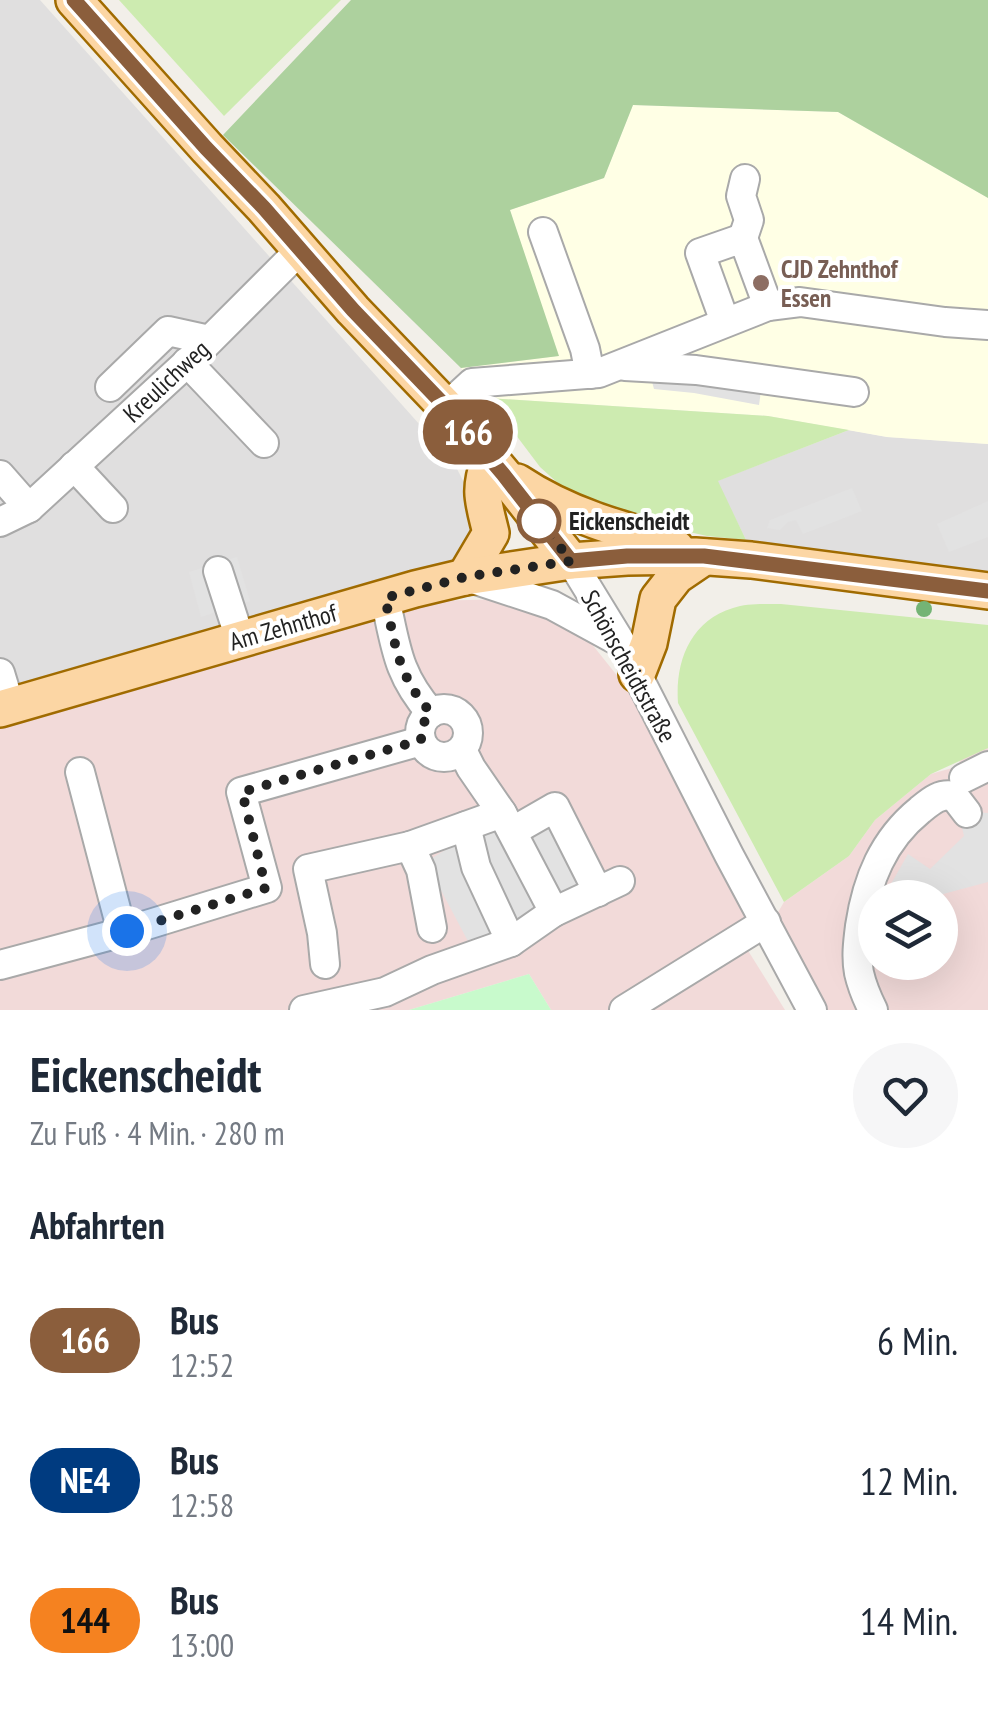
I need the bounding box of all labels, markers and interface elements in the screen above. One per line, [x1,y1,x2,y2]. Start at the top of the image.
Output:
place label: CJD Zehnthof Essen [781,253,899,314]
marker: CJD Zehnthof Essen [750,272,772,294]
street label: Kreulichweg [116,333,216,429]
line badge: 166 [410,400,526,464]
text: 166 [443,409,493,455]
marker: Eickenscheidt [518,500,560,542]
place label: Eickenscheidt [569,505,690,537]
street label: Schönscheidtstraße [574,584,684,748]
street label: Am Zehnthof [226,596,342,658]
map controls [858,880,958,980]
button: layers [858,880,958,980]
your location [102,906,152,956]
text: Eickenscheidt [30,1043,261,1105]
button: heart [853,1043,958,1148]
text: Zu Fuß · 4 Min. · 280 m [30,1112,285,1154]
text: Abfahrten [30,1200,165,1249]
text: Bus [170,1295,219,1344]
text: 6 Min. [877,1316,958,1365]
text: 166 [60,1317,110,1363]
text: 12:52 [170,1344,234,1386]
text: Bus [170,1435,219,1484]
text: 12 Min. [860,1456,958,1505]
text: NE4 [60,1457,110,1503]
text: 12:58 [170,1484,234,1526]
text: Bus [170,1575,219,1624]
text: 14 Min. [860,1596,958,1645]
text: 144 [60,1597,110,1643]
text: 13:00 [170,1624,234,1666]

